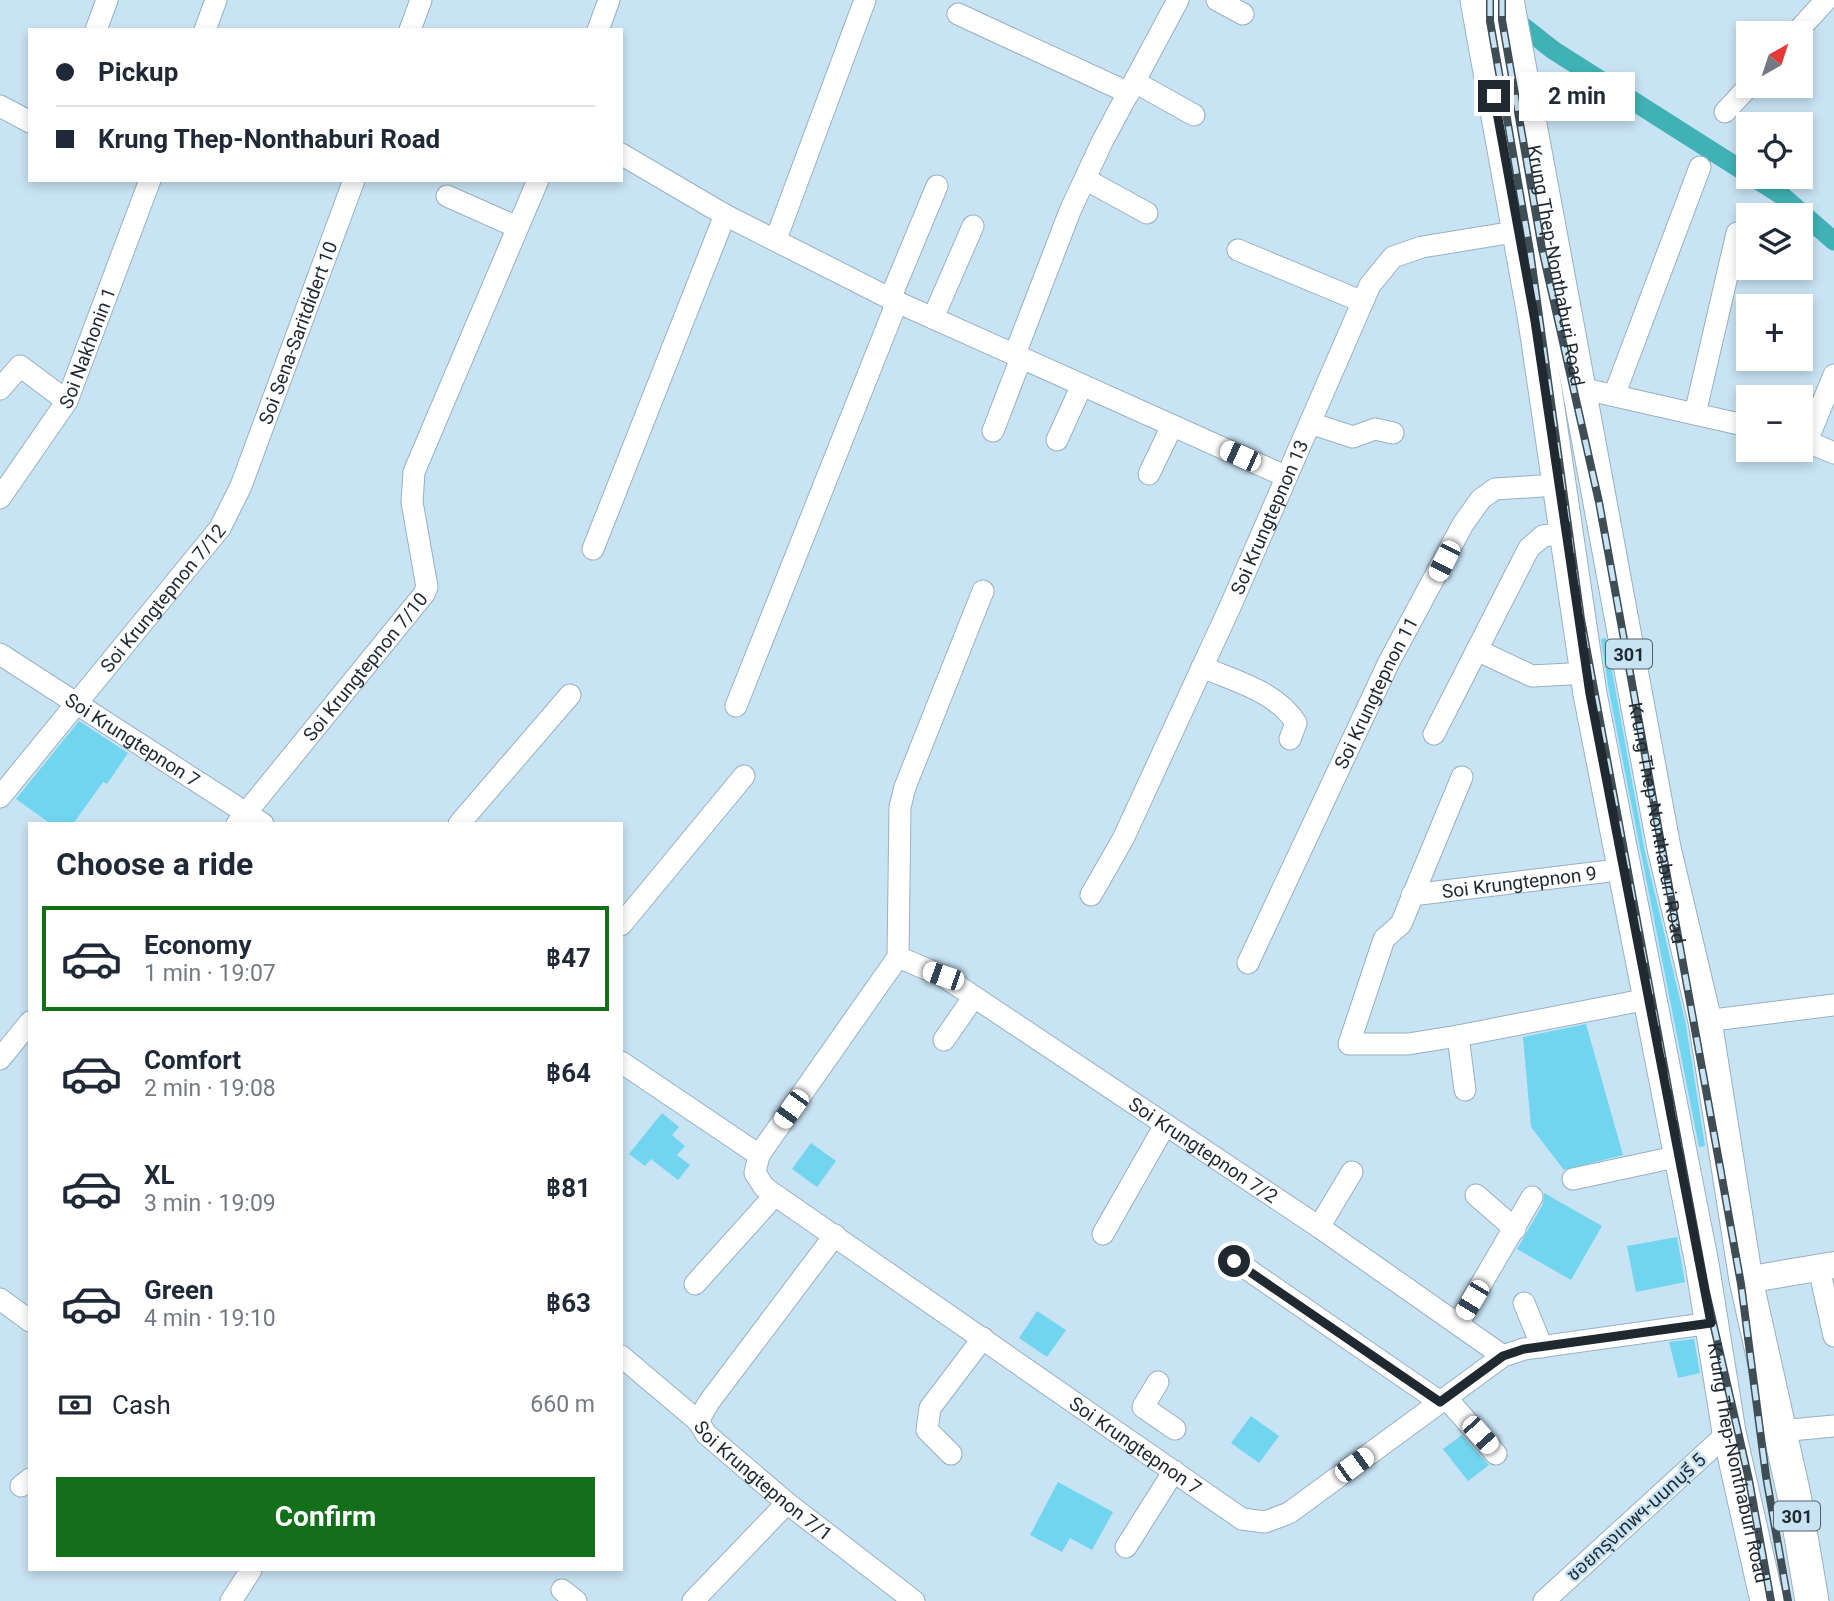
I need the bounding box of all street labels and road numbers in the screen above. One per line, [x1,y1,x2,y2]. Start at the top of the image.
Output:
street label: Krung Thep-Nonthaburi Road [1523,143,1590,388]
street label: Soi Sena-Saritdidert 10 [253,238,342,427]
street label: Soi Nakhonin 1 [54,284,120,413]
street label: Soi Krungtepnon 13 [1225,436,1313,598]
street label: Soi Krungtepnon 7/12 [95,519,230,677]
street label: Soi Krungtepnon 7/10 [298,587,432,745]
street label: Soi Krungtepnon 11 [1329,613,1423,772]
road number: 301 [1606,640,1652,668]
street label: Soi Krungtepnon 7 [61,688,204,792]
street label: Krung Thep-Nonthaburi Road [1624,700,1691,945]
street label: Soi Krungtepnon 9 [1441,861,1598,903]
street label: Soi Krungtepnon 7/2 [1125,1092,1282,1208]
street label: Krung Thep-Nonthaburi Road [1703,1341,1774,1585]
street label: Soi Krungtepnon 7 [1065,1391,1206,1499]
street label: Soi Krungtepnon 7/1 [689,1416,837,1545]
street label: ซอยกรุงเทพฯ-นนทบุรี 5 [1561,1448,1711,1586]
road number: 301 [1774,1502,1820,1531]

